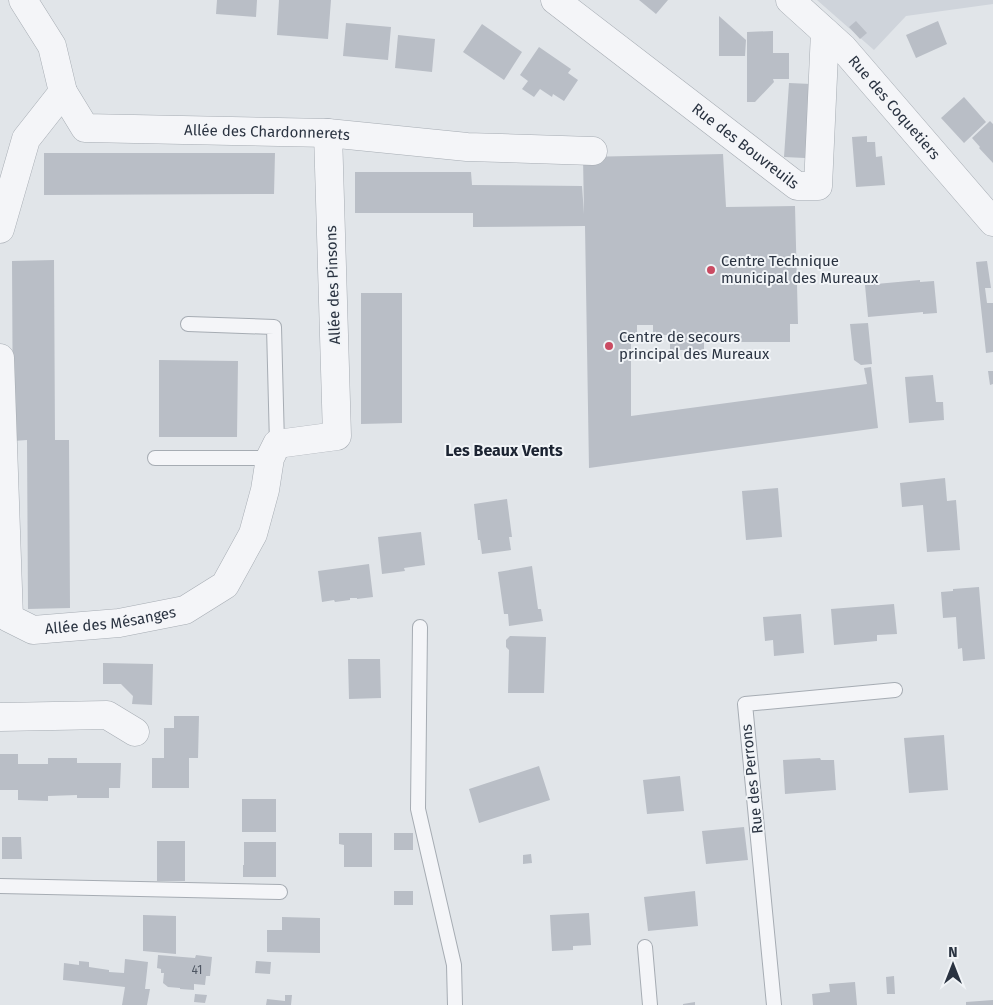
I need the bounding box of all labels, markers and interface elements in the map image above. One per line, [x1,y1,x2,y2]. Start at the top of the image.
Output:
street label: Rue des Coquetiers [845,52,944,163]
street label: Rue des Bouvreuils [688,99,802,193]
street label: Allée des Chardonnerets [184,121,351,144]
street label: Allée des Pinsons [322,225,344,345]
place label: Centre Technique municipal des Mureaux [721,252,879,287]
marker: Centre Technique municipal des Mureaux [705,264,717,276]
place label: Centre de secours principal des Mureaux [619,328,770,363]
marker: Centre de secours principal des Mureaux [603,340,615,352]
district label: Les Beaux Vents [445,441,563,460]
street label: Allée des Mésanges [44,603,178,638]
street label: Rue des Perrons [737,723,767,835]
north arrow [928,940,978,990]
text: N [948,944,958,961]
house number: 41 [192,963,202,977]

